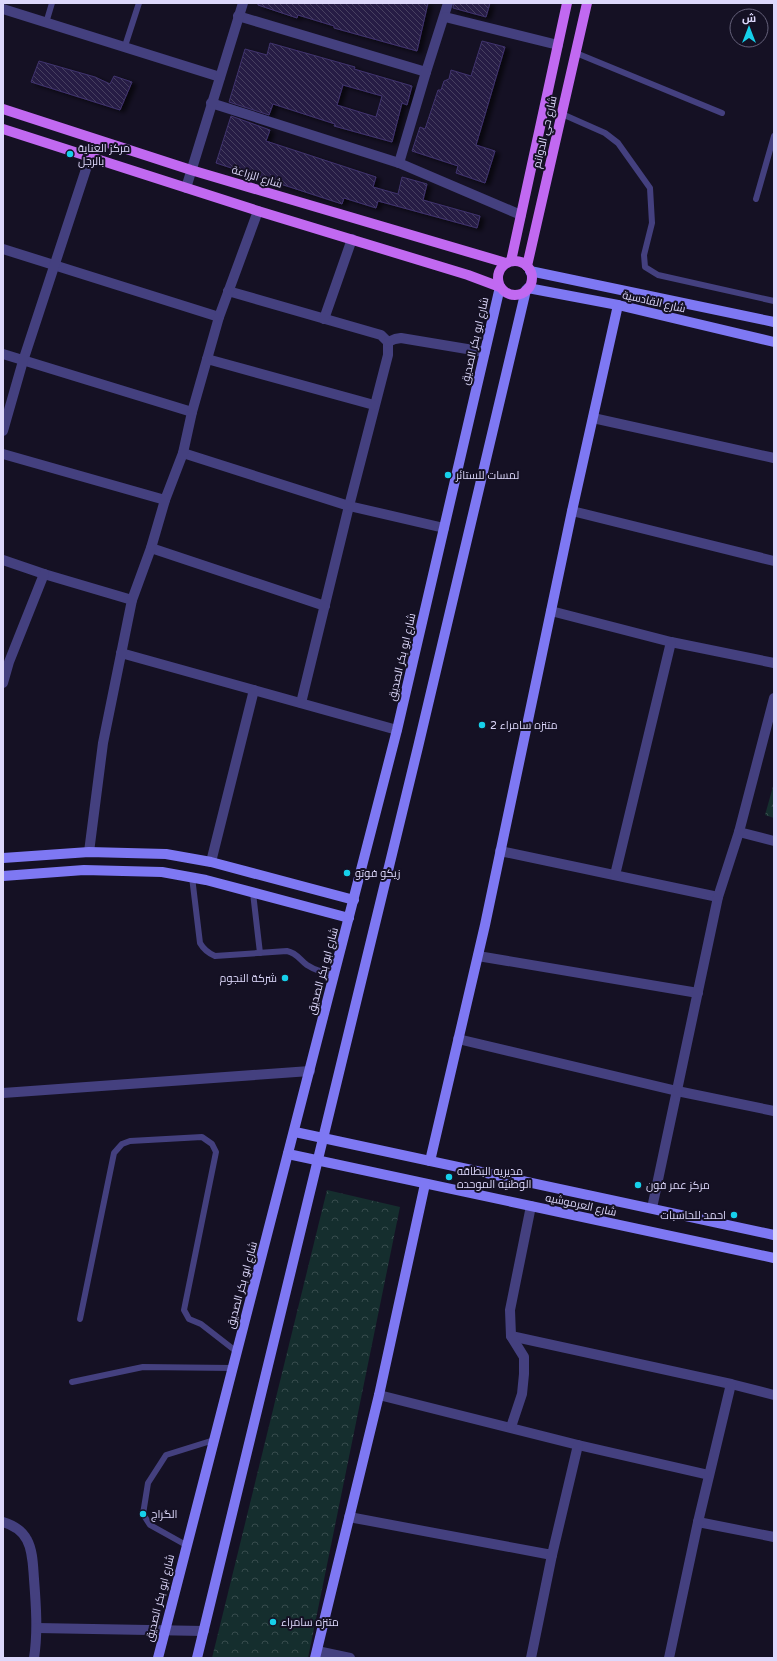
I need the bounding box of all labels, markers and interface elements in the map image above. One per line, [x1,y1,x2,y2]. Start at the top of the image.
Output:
north arrow [729,8,769,48]
text: ش [742,12,756,25]
street label: شارع حي الدوانم [530,95,562,170]
place label: مركز العناية بالرجل [78,142,130,168]
marker: مركز العناية بالرجل [65,149,75,159]
street label: شارع الزراعة [230,163,284,192]
street label: شارع القادسية [621,288,687,317]
street label: شارع ابو بكر الصديق [459,296,492,386]
place label: لمسات للستائر [455,469,519,482]
marker: لمسات للستائر [443,470,453,480]
street label: شارع ابو بكر الصديق [386,612,419,702]
place label: متنزه سامراء 2 [490,719,558,732]
marker: متنزه سامراء 2 [477,720,487,730]
place label: زيكو فوتو [355,867,401,880]
marker: زيكو فوتو [342,868,352,878]
street label: شارع ابو بكر الصديق [305,926,342,1016]
place label: شركة النجوم [220,972,277,986]
marker: شركة النجوم [280,973,290,983]
place label: مديريه البطاقه الوطنيه الموحده [457,1165,531,1191]
marker: مديريه البطاقه الوطنيه الموحده [444,1172,454,1182]
place label: مركز عمر فون [646,1179,710,1192]
marker: مركز عمر فون [633,1180,643,1190]
street label: شارع العرموشيه [544,1191,618,1220]
place label: احمد للحاسبات [660,1209,726,1222]
marker: احمد للحاسبات [729,1210,739,1220]
street label: شارع ابو بكر الصديق [224,1240,261,1330]
place label: الگراج [151,1508,177,1522]
marker: الگراج [138,1509,148,1519]
street label: شارع ابو بكر الصديق [143,1553,178,1643]
place label: متنزه سامراء [281,1616,339,1629]
marker: متنزه سامراء [268,1617,278,1627]

